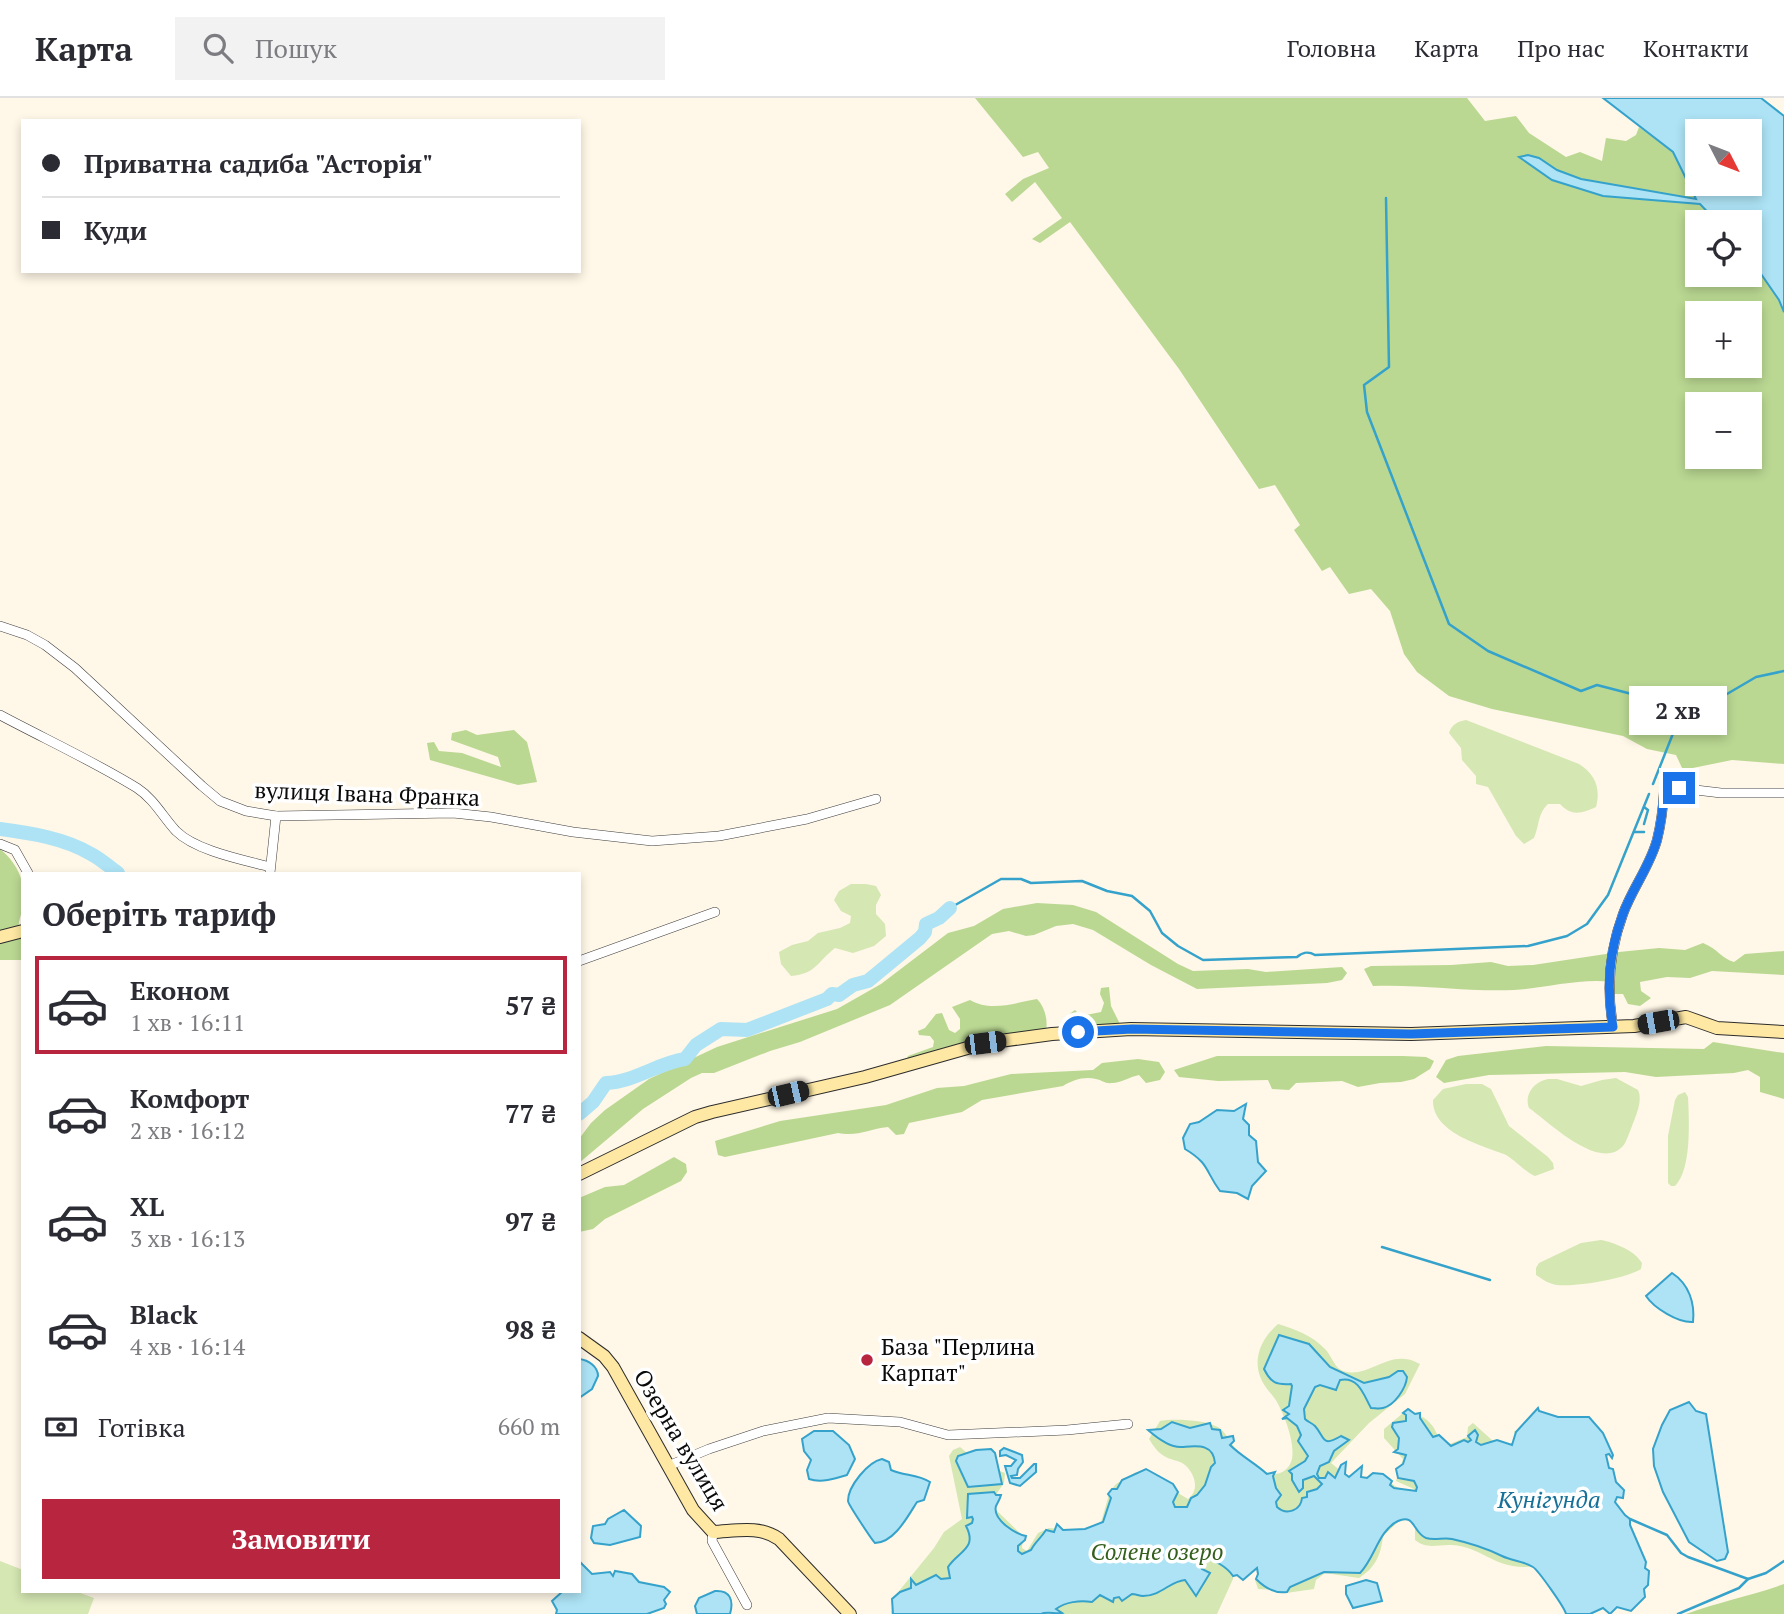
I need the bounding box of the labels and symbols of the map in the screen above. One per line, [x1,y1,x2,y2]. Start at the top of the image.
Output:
north arrow [1685,119,1762,196]
callout: 2 хв [1630,686,1728,736]
route end [1663,772,1695,804]
street label: вулиця Івана Франка [254,774,481,813]
car [1636,1008,1681,1036]
route start [1062,1016,1094,1048]
car [963,1030,1008,1056]
car [766,1079,811,1109]
place label: База "Перлина Карпат" [881,1331,1036,1388]
marker: База "Перлина Карпат" [859,1352,875,1368]
street label: Озерна вулиця [627,1363,736,1516]
water label: Кунігунда [1496,1483,1601,1515]
park label: Солене озеро [1091,1536,1223,1567]

